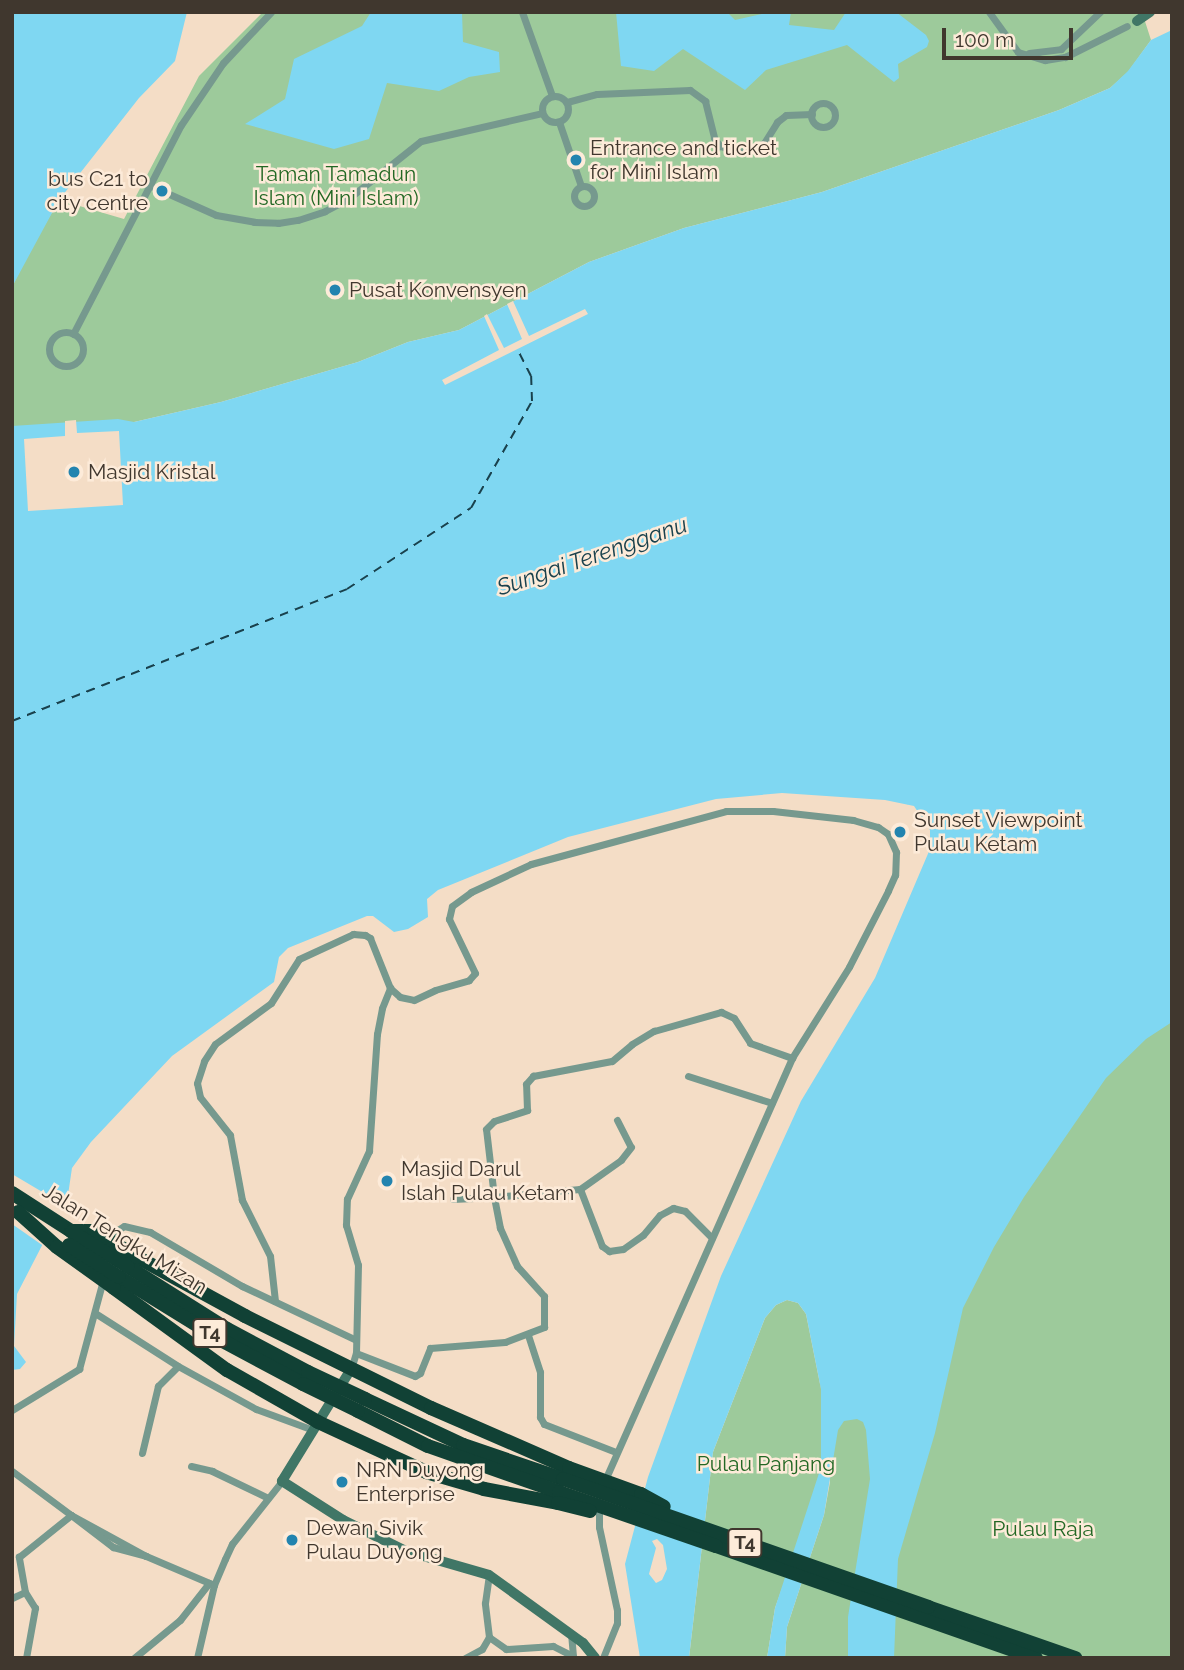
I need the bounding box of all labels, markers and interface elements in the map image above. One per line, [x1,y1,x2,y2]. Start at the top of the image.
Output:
scale bar [946,14,1077,58]
text: 100 m [955,27,1014,52]
place label: Entrance and ticket for Mini Islam [590,135,777,185]
marker: Entrance and ticket for Mini Islam [568,152,584,168]
park label: Taman Tamadun Islam (Mini Islam) [253,161,419,211]
place label: bus C21 to city centre [46,166,148,216]
marker: bus C21 to city centre [154,183,170,199]
place label: Pusat Konvensyen [349,277,527,303]
marker: Pusat Konvensyen [327,282,343,298]
place label: Masjid Kristal [88,459,215,485]
marker: Masjid Kristal [66,464,82,480]
water label: Sungai Terengganu [493,510,691,602]
place label: Sunset Viewpoint Pulau Ketam [914,807,1083,857]
marker: Sunset Viewpoint Pulau Ketam [892,824,908,840]
place label: Masjid Darul Islah Pulau Ketam [401,1156,574,1206]
marker: Masjid Darul Islah Pulau Ketam [379,1173,395,1189]
street label: Jalan Tengku Mizan [38,1178,212,1300]
road number: T4 [191,1317,229,1348]
park label: Pulau Panjang [697,1451,835,1477]
place label: NRN Duyong Enterprise [356,1457,484,1507]
marker: NRN Duyong Enterprise [334,1474,350,1490]
place label: Dewan Sivik Pulau Duyong [306,1515,443,1565]
park label: Pulau Raja [992,1516,1094,1542]
road number: T4 [726,1527,764,1558]
marker: Dewan Sivik Pulau Duyong [284,1532,300,1548]

